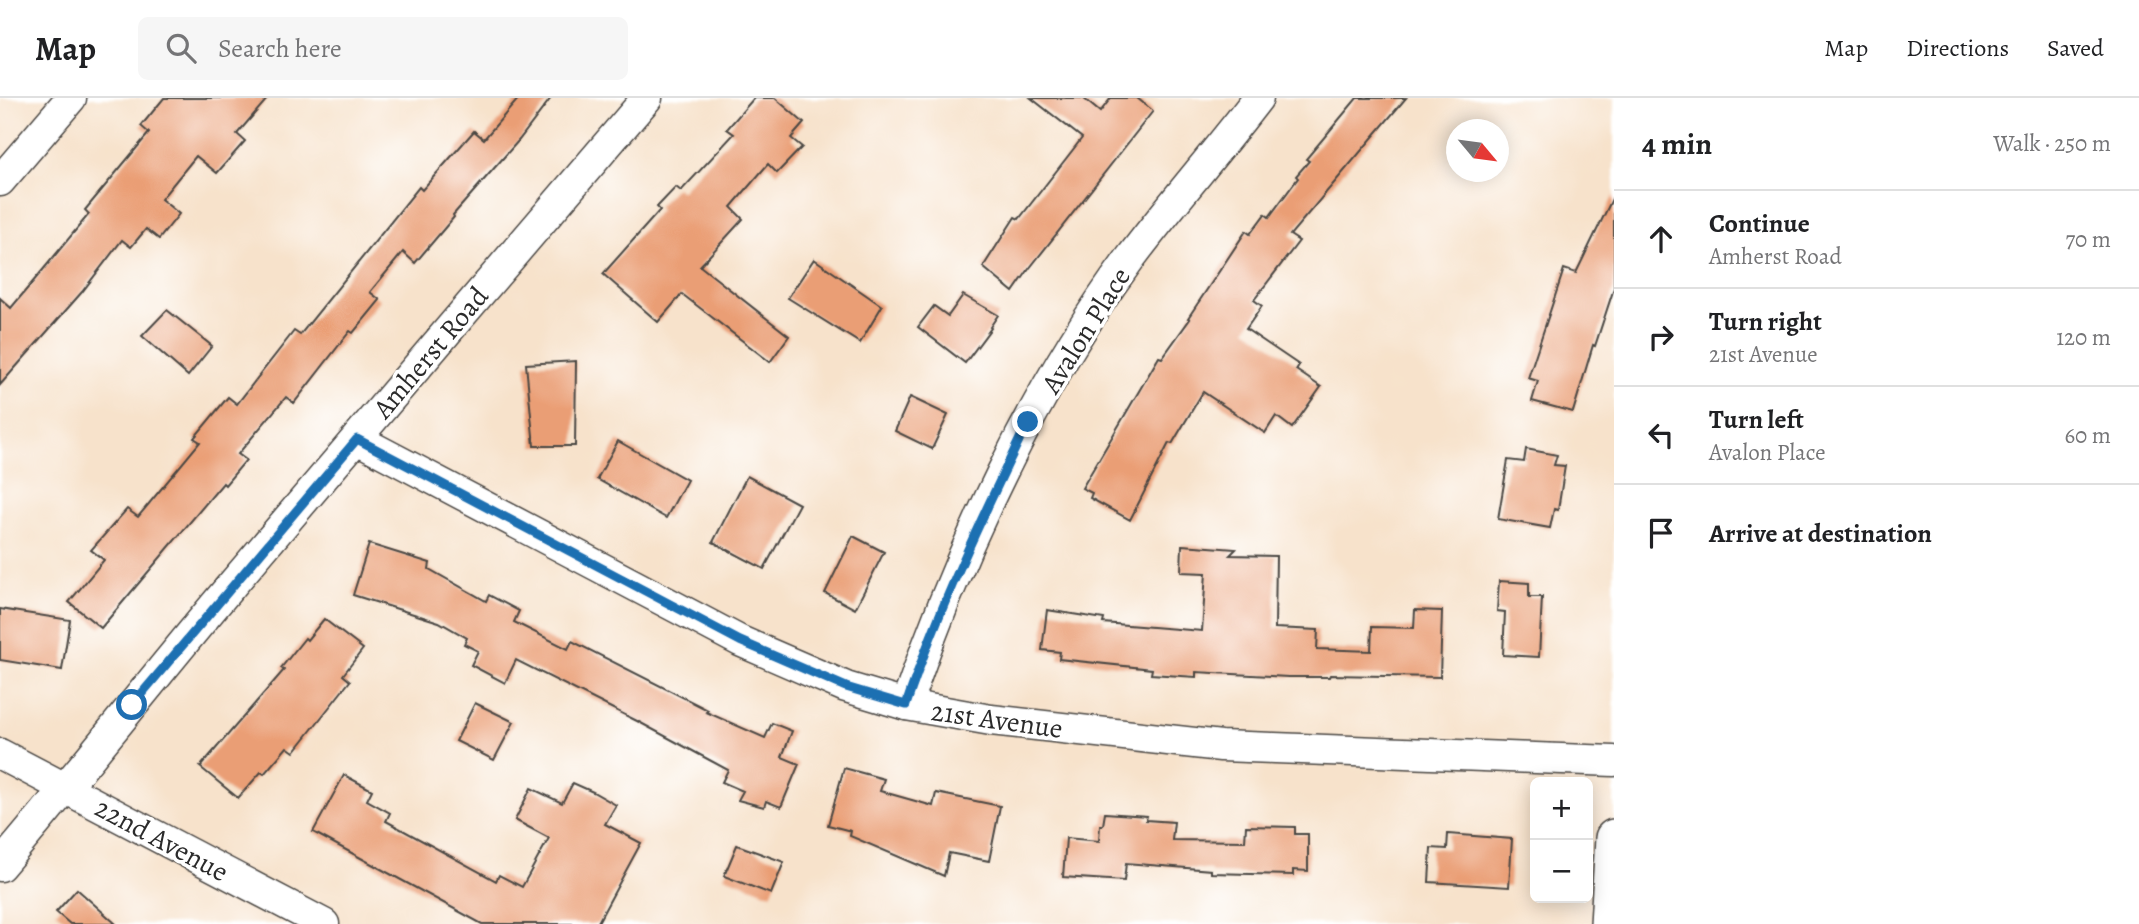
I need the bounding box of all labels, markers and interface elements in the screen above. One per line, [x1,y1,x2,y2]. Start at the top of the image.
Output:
search box [138,17,628,80]
text: Map [35,26,96,71]
icon: search [162,29,200,67]
text: Search here [218,31,342,66]
text: Map [1824,32,1868,64]
text: Directions [1906,32,2009,64]
text: Saved [2047,32,2104,64]
north arrow [1446,119,1509,182]
text: 4 min [1642,124,1712,164]
text: Walk · 250 m [1993,128,2111,159]
text: Continue [1709,206,1810,241]
icon: ahead [1642,220,1680,258]
text: 70 m [2065,224,2111,255]
text: Amherst Road [1709,241,1842,272]
street label: Avalon Place [1032,260,1140,402]
street label: Amherst Road [364,278,498,428]
text: Turn right [1709,304,1822,339]
icon: right [1642,318,1680,356]
text: 120 m [2056,322,2111,353]
text: 21st Avenue [1709,339,1818,370]
text: Turn left [1709,402,1804,437]
route end [1012,406,1043,437]
icon: left [1642,416,1680,454]
text: 60 m [2064,420,2111,451]
text: Avalon Place [1709,437,1826,468]
icon: arrive [1642,514,1680,552]
text: Arrive at destination [1709,516,1932,551]
route start [116,689,147,720]
street label: 21st Avenue [929,692,1065,748]
map controls [1530,777,1593,903]
button: + [1530,777,1593,840]
street label: 22nd Avenue [88,789,235,891]
button: − [1530,840,1593,903]

